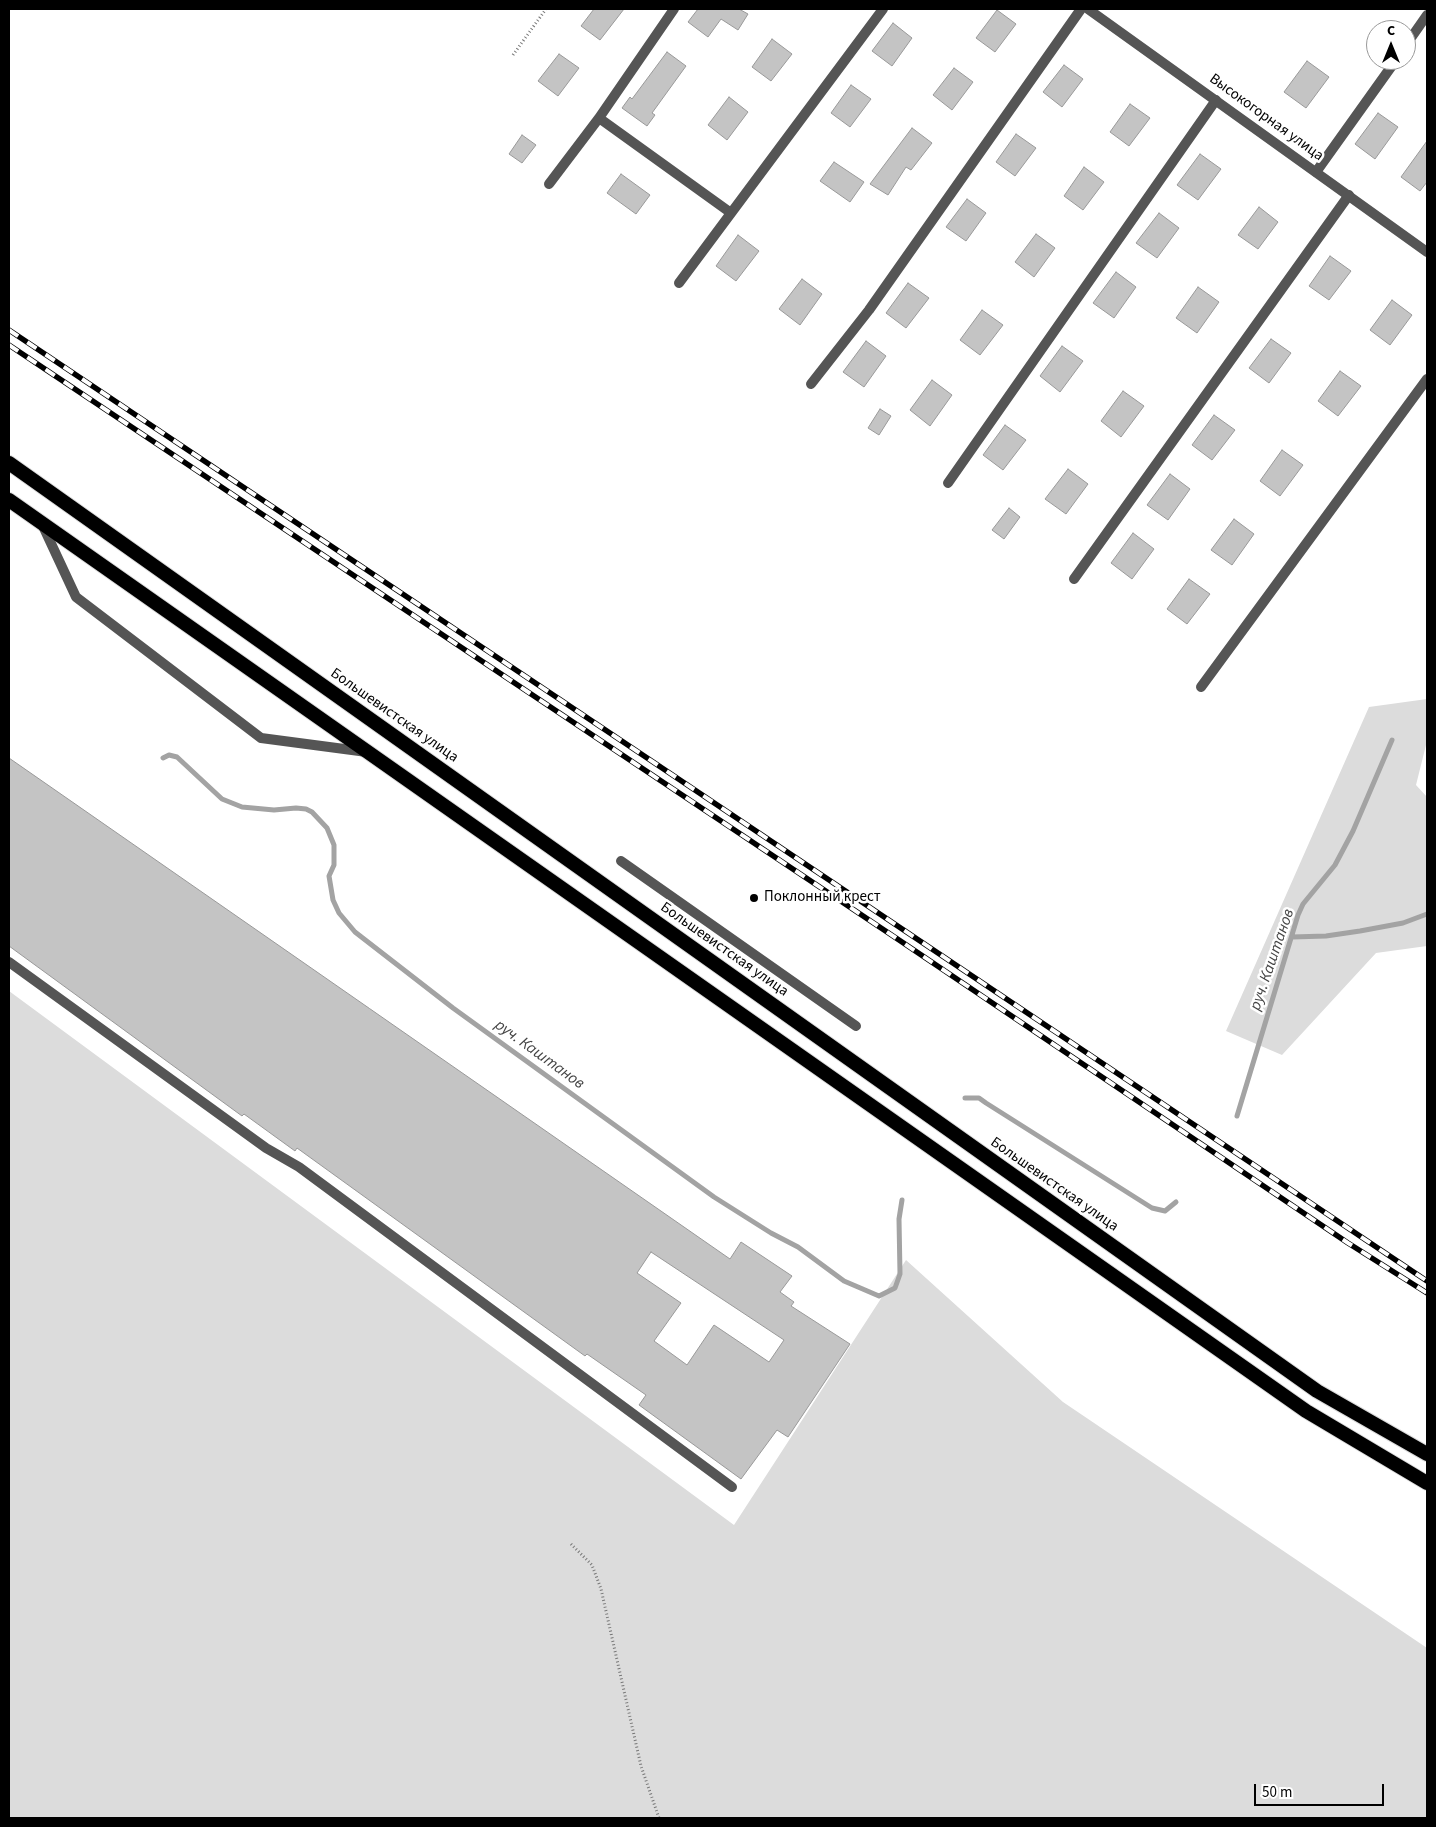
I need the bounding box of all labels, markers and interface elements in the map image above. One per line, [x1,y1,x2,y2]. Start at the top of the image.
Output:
north arrow [1366,20,1416,70]
text: С [1387,21,1395,41]
street label: Высокогорная улица [1205,70,1327,166]
street label: Большевистская улица [327,665,461,767]
place label: Поклонный крест [764,889,881,907]
marker: Поклонный крест [748,892,760,904]
street label: Большевистская улица [657,899,791,1001]
water label: руч. Каштанов [1247,907,1299,1013]
water label: руч. Каштанов [490,1016,588,1094]
street label: Большевистская улица [987,1134,1121,1236]
scale bar [1256,1774,1386,1806]
text: 50 m [1262,1782,1292,1803]

